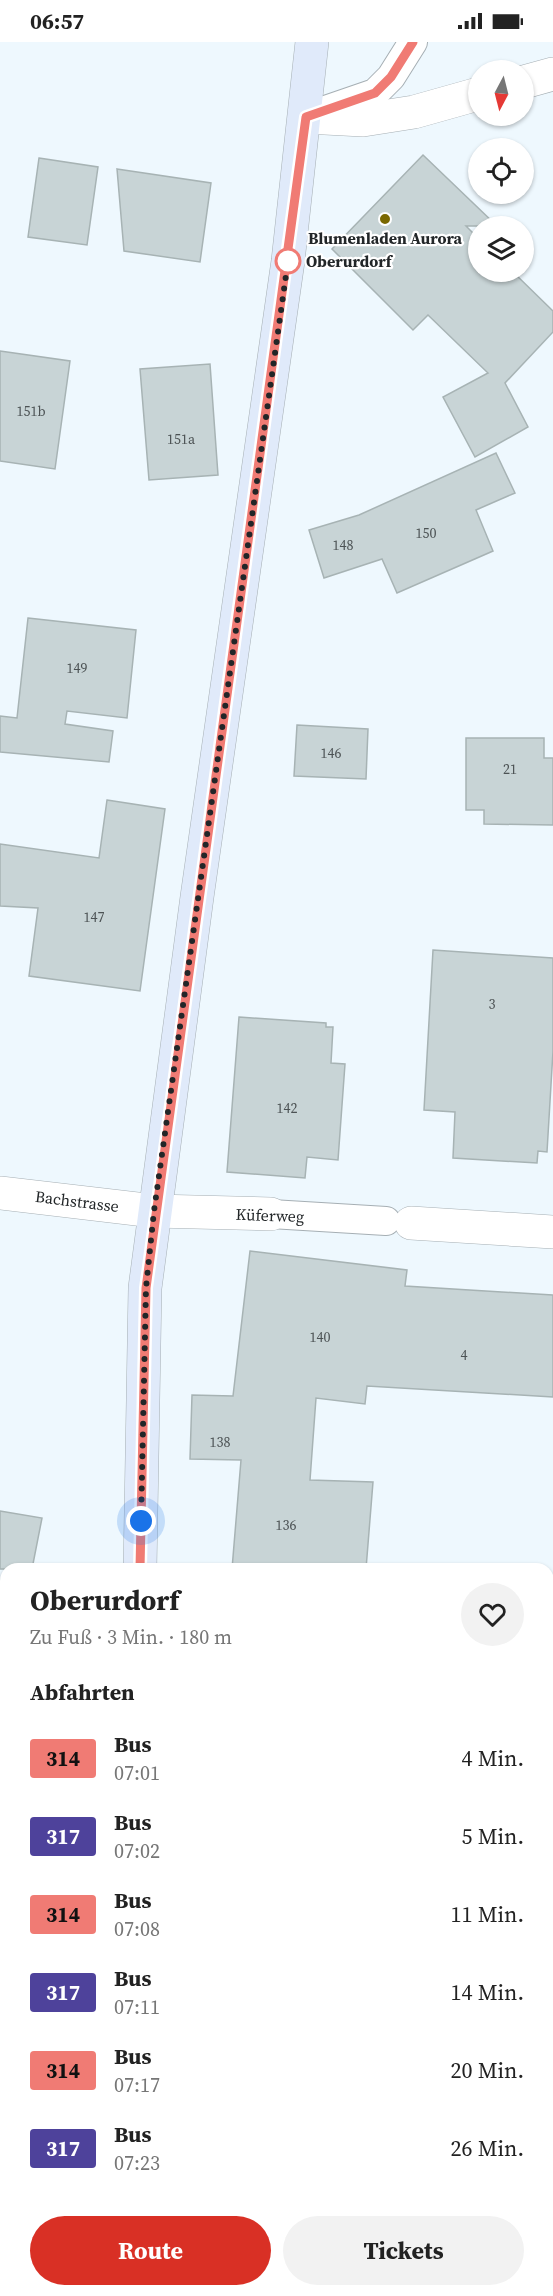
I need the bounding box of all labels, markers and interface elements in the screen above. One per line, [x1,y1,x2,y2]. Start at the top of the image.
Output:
text: 06:57 [30,6,84,36]
north arrow [468,60,534,126]
map controls [468,60,534,282]
button: locate [468,138,534,204]
marker: Blumenladen Aurora [378,212,392,226]
button: layers [468,216,534,282]
place label: Blumenladen Aurora [308,227,463,249]
marker: Oberurdorf [275,248,301,274]
place label: Oberurdorf [306,250,394,272]
house number: 151b [16,401,46,421]
house number: 151a [167,429,196,449]
house number: 150 [416,523,437,543]
house number: 148 [333,535,354,555]
house number: 149 [67,658,88,678]
house number: 146 [321,743,342,763]
house number: 21 [503,759,517,779]
house number: 147 [84,907,105,927]
house number: 3 [489,994,496,1014]
house number: 142 [277,1098,298,1118]
street label: Bachstrasse [34,1185,120,1217]
street label: Küferweg [235,1203,305,1227]
house number: 140 [310,1327,331,1347]
house number: 4 [461,1345,468,1365]
house number: 138 [210,1432,231,1452]
your location [126,1506,156,1536]
house number: 136 [276,1515,297,1535]
text: Oberurdorf [30,1581,180,1619]
button: heart [461,1583,524,1646]
text: Zu Fuß · 3 Min. · 180 m [30,1623,232,1651]
text: Abfahrten [30,1677,135,1707]
text: Bus [114,1729,151,1759]
text: 4 Min. [462,1743,524,1773]
text: 314 [46,1744,80,1773]
text: 07:01 [114,1759,160,1787]
text: Bus [114,1807,151,1837]
text: 5 Min. [462,1821,524,1851]
text: 317 [46,1822,80,1851]
text: 07:02 [114,1837,160,1865]
text: Bus [114,1885,151,1915]
text: 11 Min. [451,1899,524,1929]
text: 314 [46,1900,80,1929]
text: 07:08 [114,1915,160,1943]
text: Bus [114,1963,151,1993]
text: 14 Min. [451,1977,524,2007]
text: 317 [46,1978,80,2007]
text: 07:11 [114,1993,160,2021]
text: Bus [114,2041,151,2071]
text: 20 Min. [451,2055,524,2085]
text: 314 [46,2056,80,2085]
text: 07:17 [114,2071,160,2099]
text: Bus [114,2119,151,2149]
text: 26 Min. [451,2133,524,2163]
text: 317 [46,2134,80,2163]
text: 07:23 [114,2149,160,2177]
button: Route [30,2216,271,2285]
button: Tickets [283,2216,524,2285]

